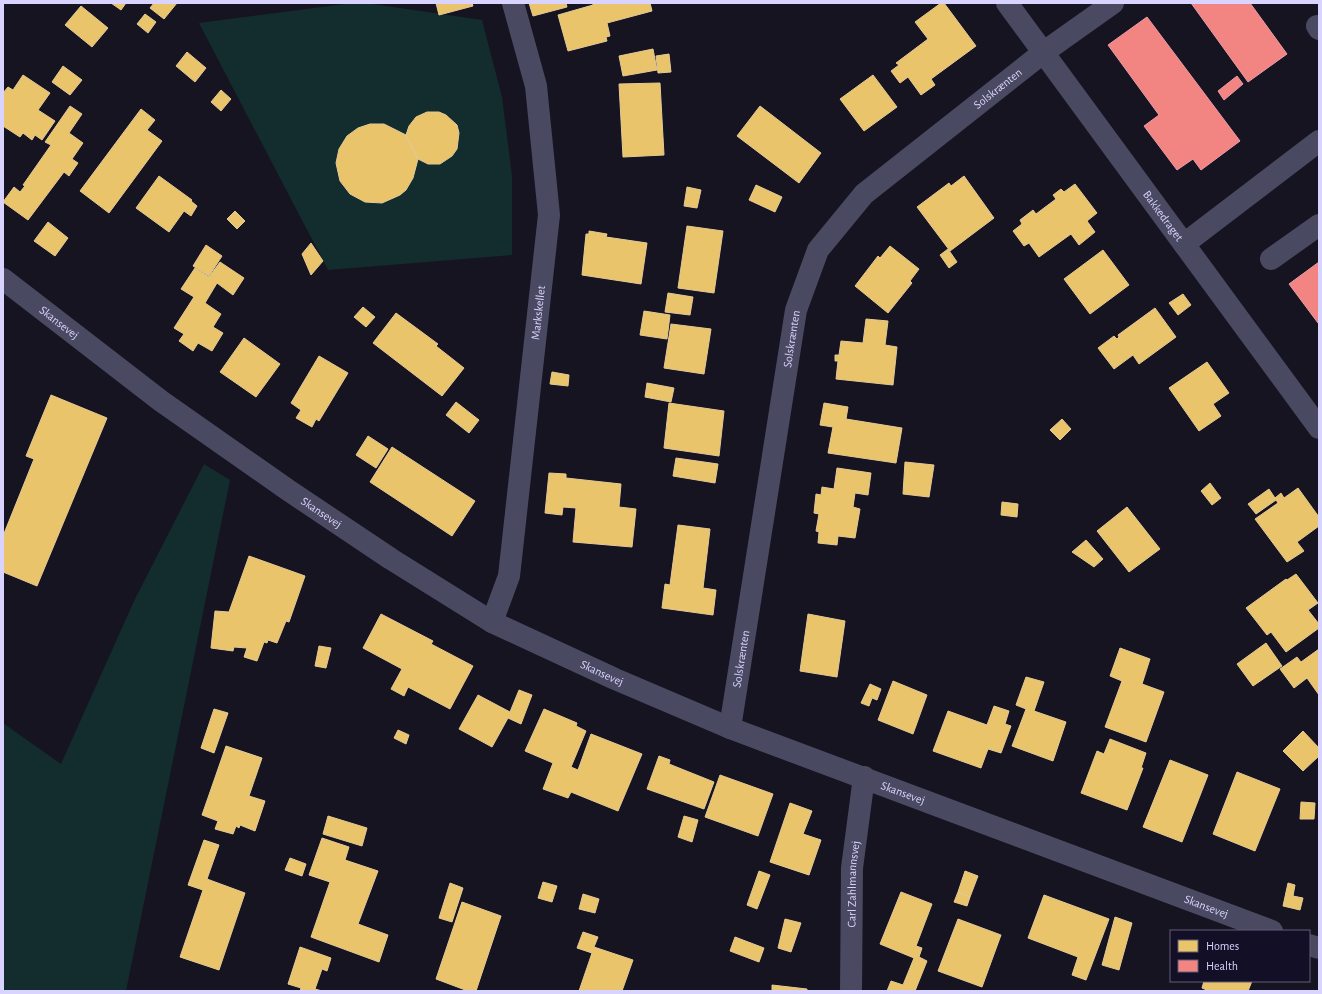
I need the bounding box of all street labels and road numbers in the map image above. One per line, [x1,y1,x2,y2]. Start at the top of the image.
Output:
street label: Solskrænten [971,66,1024,111]
street label: Bakkedraget [1141,188,1186,243]
street label: Markskellet [529,285,547,341]
street label: Skansevej [37,304,81,342]
street label: Solskrænten [781,309,802,368]
street label: Skansevej [299,495,344,531]
street label: Solskrænten [730,629,751,688]
street label: Skansevej [579,658,625,689]
street label: Skansevej [879,779,927,807]
street label: Carl Zahlmannsvej [846,840,863,928]
street label: Skansevej [1183,893,1230,921]

